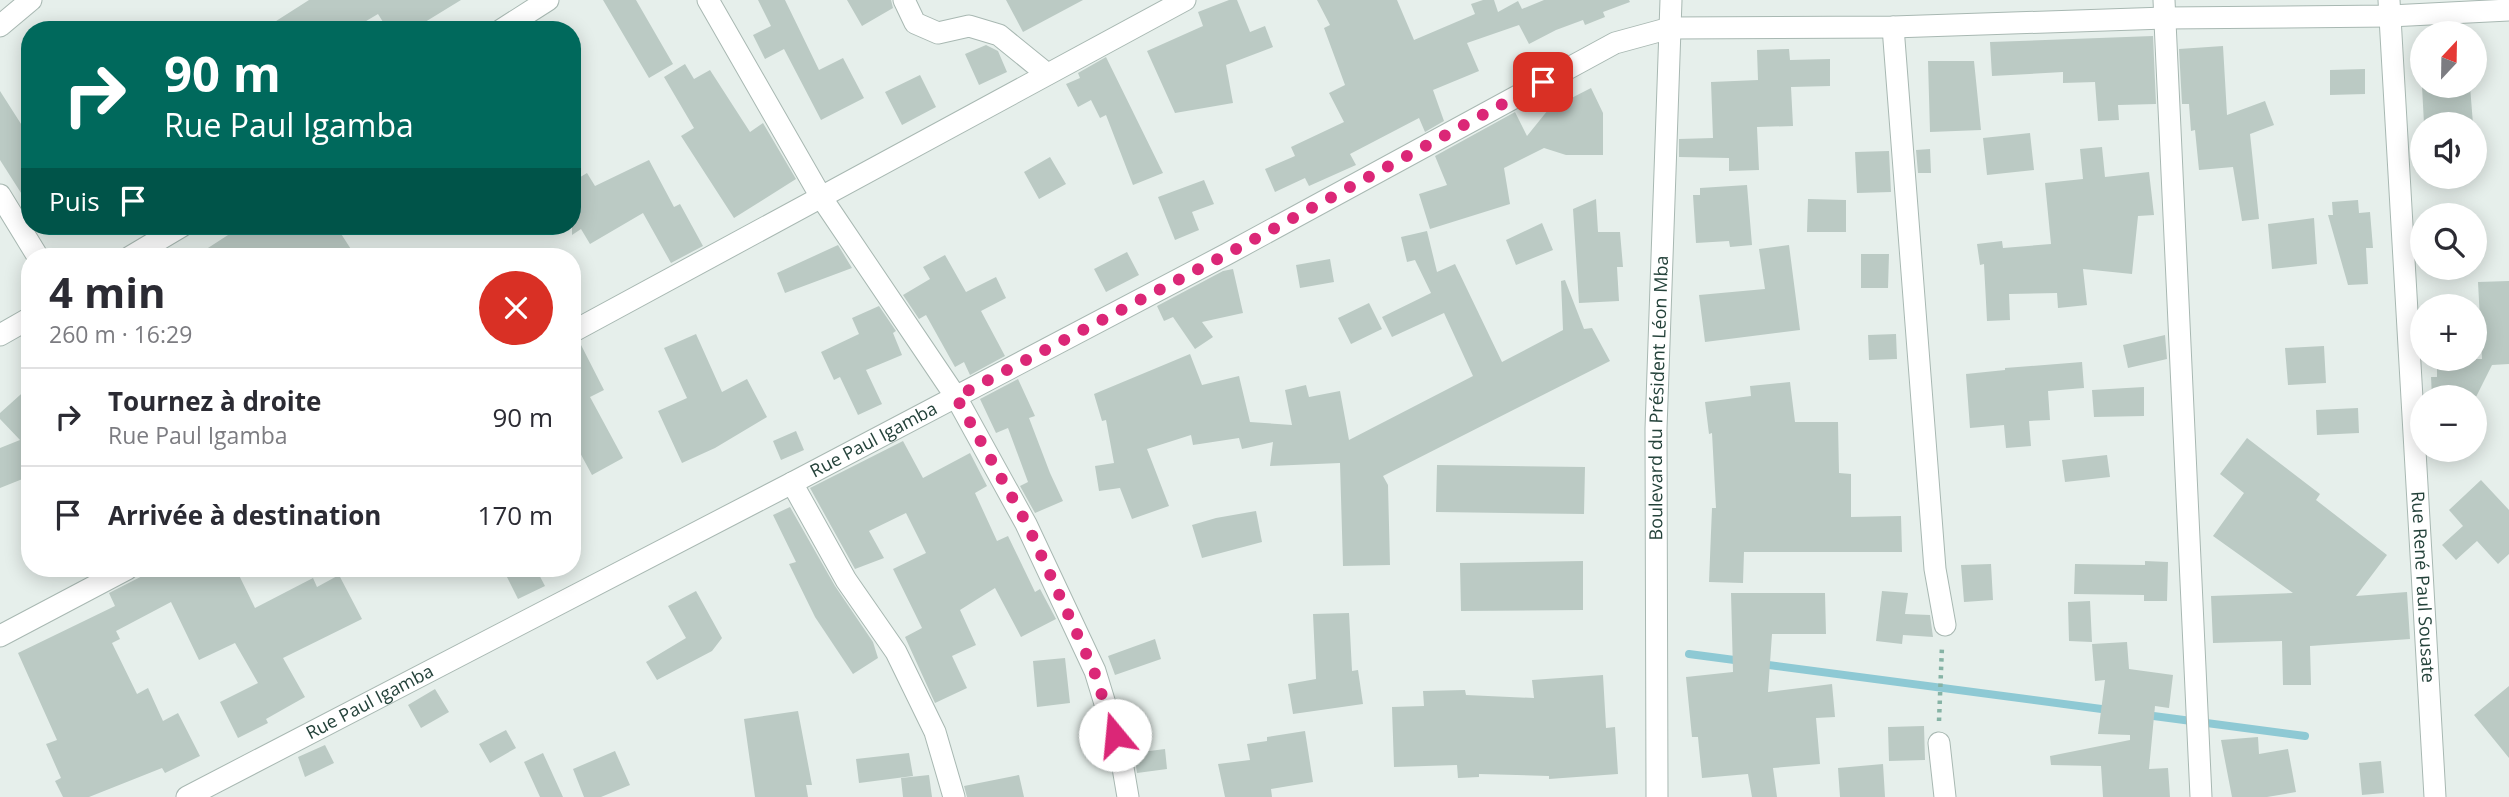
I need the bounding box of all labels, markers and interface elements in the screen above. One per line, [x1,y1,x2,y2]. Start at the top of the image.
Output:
north arrow [2410,21,2487,98]
map controls [2410,21,2487,462]
text: 90 m [164,40,281,106]
icon: right [49,49,140,140]
pin [1513,52,1573,112]
icon: arrive [1524,63,1562,101]
text: Rue Paul Igamba [164,103,414,146]
button: sound [2410,112,2487,189]
icon: arrive [114,182,152,220]
text: Puis [49,183,100,219]
button: search [2410,203,2487,280]
street label: Boulevard du Président Léon Mba [1643,255,1673,541]
text: 4 min [49,263,166,320]
button: close [479,271,553,345]
button: + [2410,294,2487,371]
text: 260 m · 16:29 [49,318,192,350]
text: Tournez à droite [108,383,321,419]
button: − [2410,385,2487,462]
street label: Rue Paul Igamba [805,396,941,482]
icon: right [49,398,87,436]
text: 90 m [492,399,553,435]
text: Rue Paul Igamba [108,419,288,451]
street label: Rue René Paul Sousate [2406,490,2441,684]
icon: arrive [49,496,87,534]
text: Arrivée à destination [108,497,381,533]
text: 170 m [478,497,553,533]
street label: Rue Paul Igamba [301,658,437,744]
position arrow [1078,698,1152,772]

